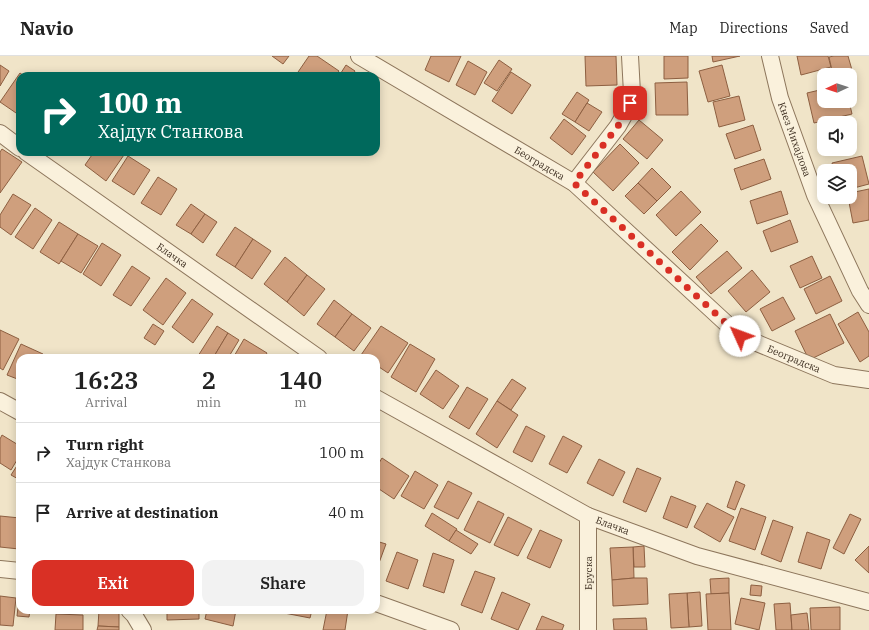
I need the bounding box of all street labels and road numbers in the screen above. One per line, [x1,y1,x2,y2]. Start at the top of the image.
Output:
street label: Кнез Михајлова [775,100,814,179]
street label: Београдска [512,143,568,183]
street label: Блачка [154,240,191,271]
street label: Београдска [765,342,823,376]
street label: Блачка [594,513,632,538]
street label: Бруска [582,555,595,590]

